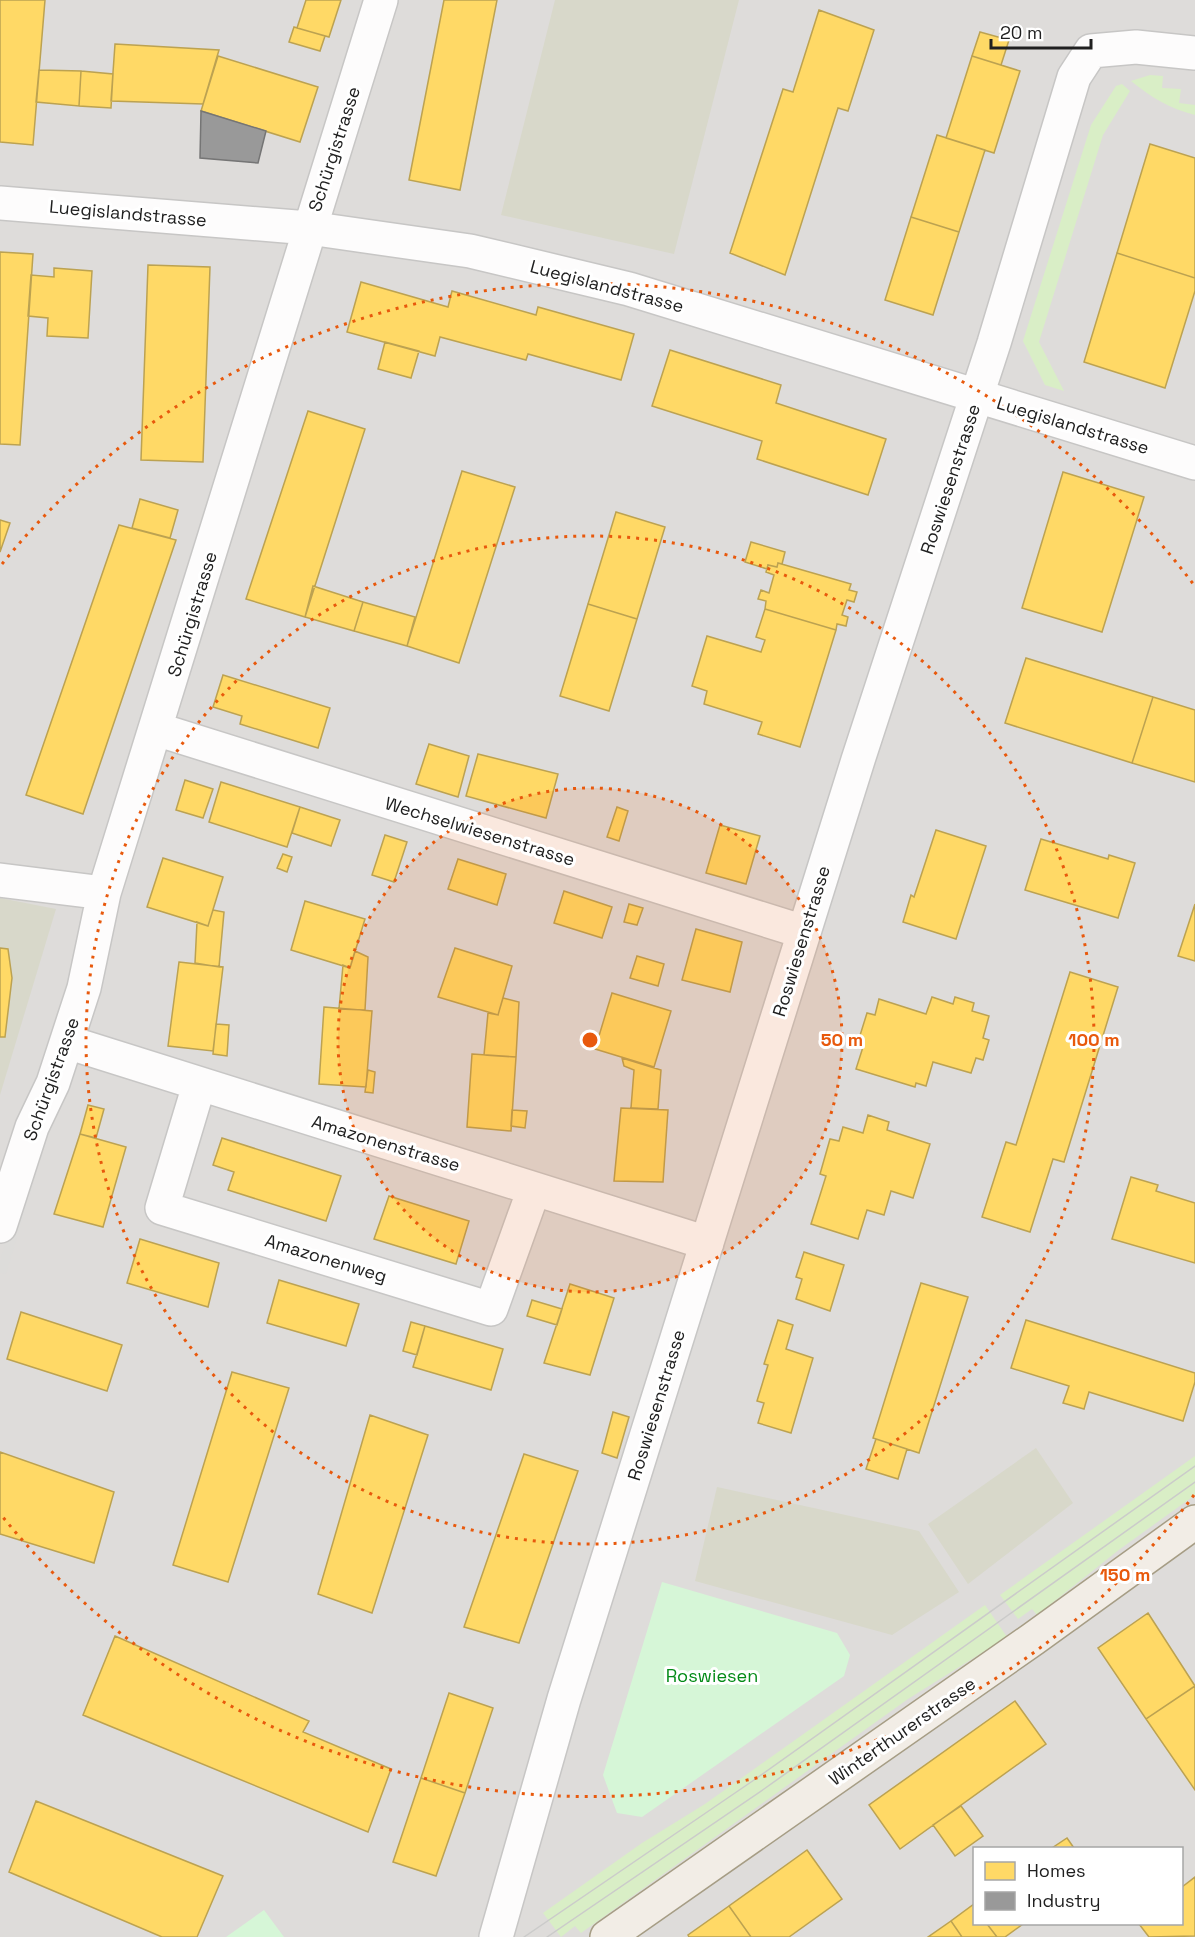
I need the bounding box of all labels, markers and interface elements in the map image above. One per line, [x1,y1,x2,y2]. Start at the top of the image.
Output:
scale bar [991,12,1092,50]
text: 20 m [1000,21,1043,44]
street label: Schürgistrasse [303,84,365,214]
street label: Luegislandstrasse [48,195,208,231]
street label: Luegislandstrasse [528,254,686,318]
street label: Luegislandstrasse [994,391,1152,459]
street label: Roswiesenstrasse [915,401,985,557]
street label: Schürgistrasse [162,548,222,680]
street label: Wechselwiesenstrasse [382,791,578,871]
street label: Roswiesenstrasse [767,863,835,1019]
street label: Schürgistrasse [18,1014,84,1144]
text: 50 m [821,1028,863,1051]
text: 100 m [1068,1028,1120,1051]
centre of rings [580,1030,600,1050]
street label: Amazonenstrasse [309,1109,463,1177]
street label: Amazonenweg [262,1229,390,1287]
street label: Roswiesenstrasse [622,1327,690,1483]
text: 150 m [1100,1563,1150,1586]
park label: Roswiesen [666,1664,758,1687]
street label: Winterthurerstrasse [824,1672,980,1790]
legend [973,1847,1183,1925]
text: Homes [1027,1859,1086,1882]
text: Industry [1027,1889,1100,1912]

